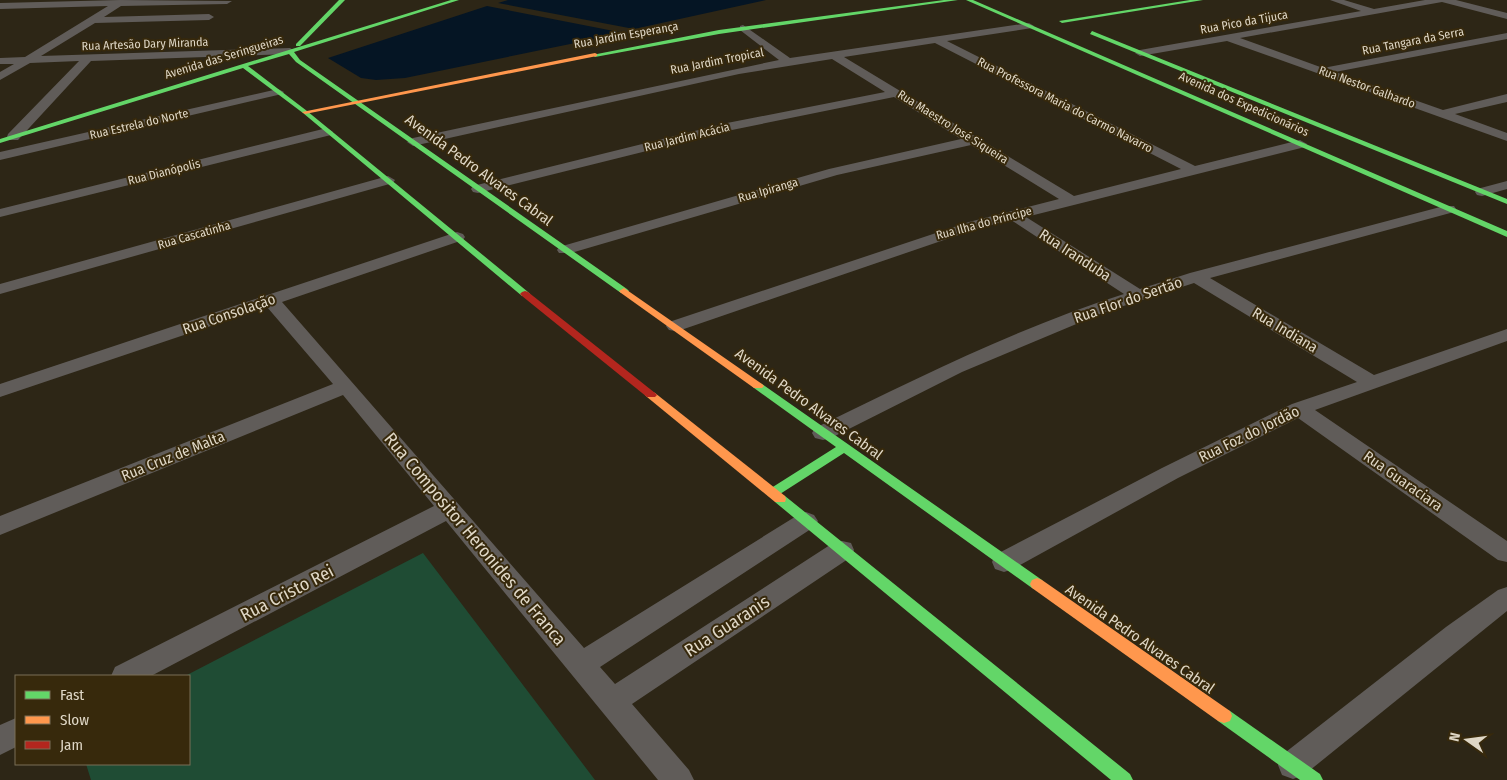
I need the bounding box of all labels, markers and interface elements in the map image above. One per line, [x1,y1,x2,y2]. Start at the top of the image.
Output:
street label: Rua Pico da Tijuca [1199,7,1289,37]
street label: Rua Jardim Esperança [573,19,680,51]
street label: Rua Tangara da Serra [1361,24,1465,58]
street label: Avenida das Seringueiras [163,32,285,82]
street label: Rua Artesão Dary Miranda [81,35,209,53]
street label: Rua Jardim Tropical [669,45,765,77]
street label: Rua Professora Maria do Carmo Navarro [975,55,1155,155]
street label: Rua Nestor Galhardo [1317,63,1417,111]
street label: Avenida dos Expedicionários [1177,69,1311,139]
street label: Rua Maestro José Siqueira [895,87,1011,167]
street label: Rua Estrela do Norte [88,106,190,142]
street label: Avenida Pedro Alvares Cabral [402,110,556,230]
street label: Rua Jardim Acácia [643,120,731,154]
street label: Rua Dianópolis [126,156,202,188]
street label: Rua Ipiranga [737,175,800,205]
street label: Rua Ilha do Príncipe [935,203,1033,243]
street label: Rua Cascatinha [156,218,232,252]
street label: Rua Iranduba [1036,225,1114,285]
street label: Rua Flor do Sertão [1071,273,1185,327]
street label: Rua Consolação [180,290,278,338]
street label: Rua Indiana [1249,303,1321,357]
street label: Avenida Pedro Alvares Cabral [732,344,886,464]
street label: Rua Foz do Jordão [1196,402,1302,466]
street label: Rua Cruz de Malta [119,427,227,485]
street label: Rua Compositor Heronides de Franca [379,428,571,650]
street label: Rua Guaraciara [1360,447,1446,515]
street label: Rua Cristo Rei [237,560,337,626]
street label: Avenida Pedro Alvares Cabral [1062,581,1218,697]
street label: Rua Guaranis [680,590,774,662]
legend [15,675,190,765]
text: Fast [60,686,84,704]
text: Slow [60,711,89,729]
north arrow [1442,715,1492,765]
text: N [1446,731,1464,743]
text: Jam [60,736,83,754]

